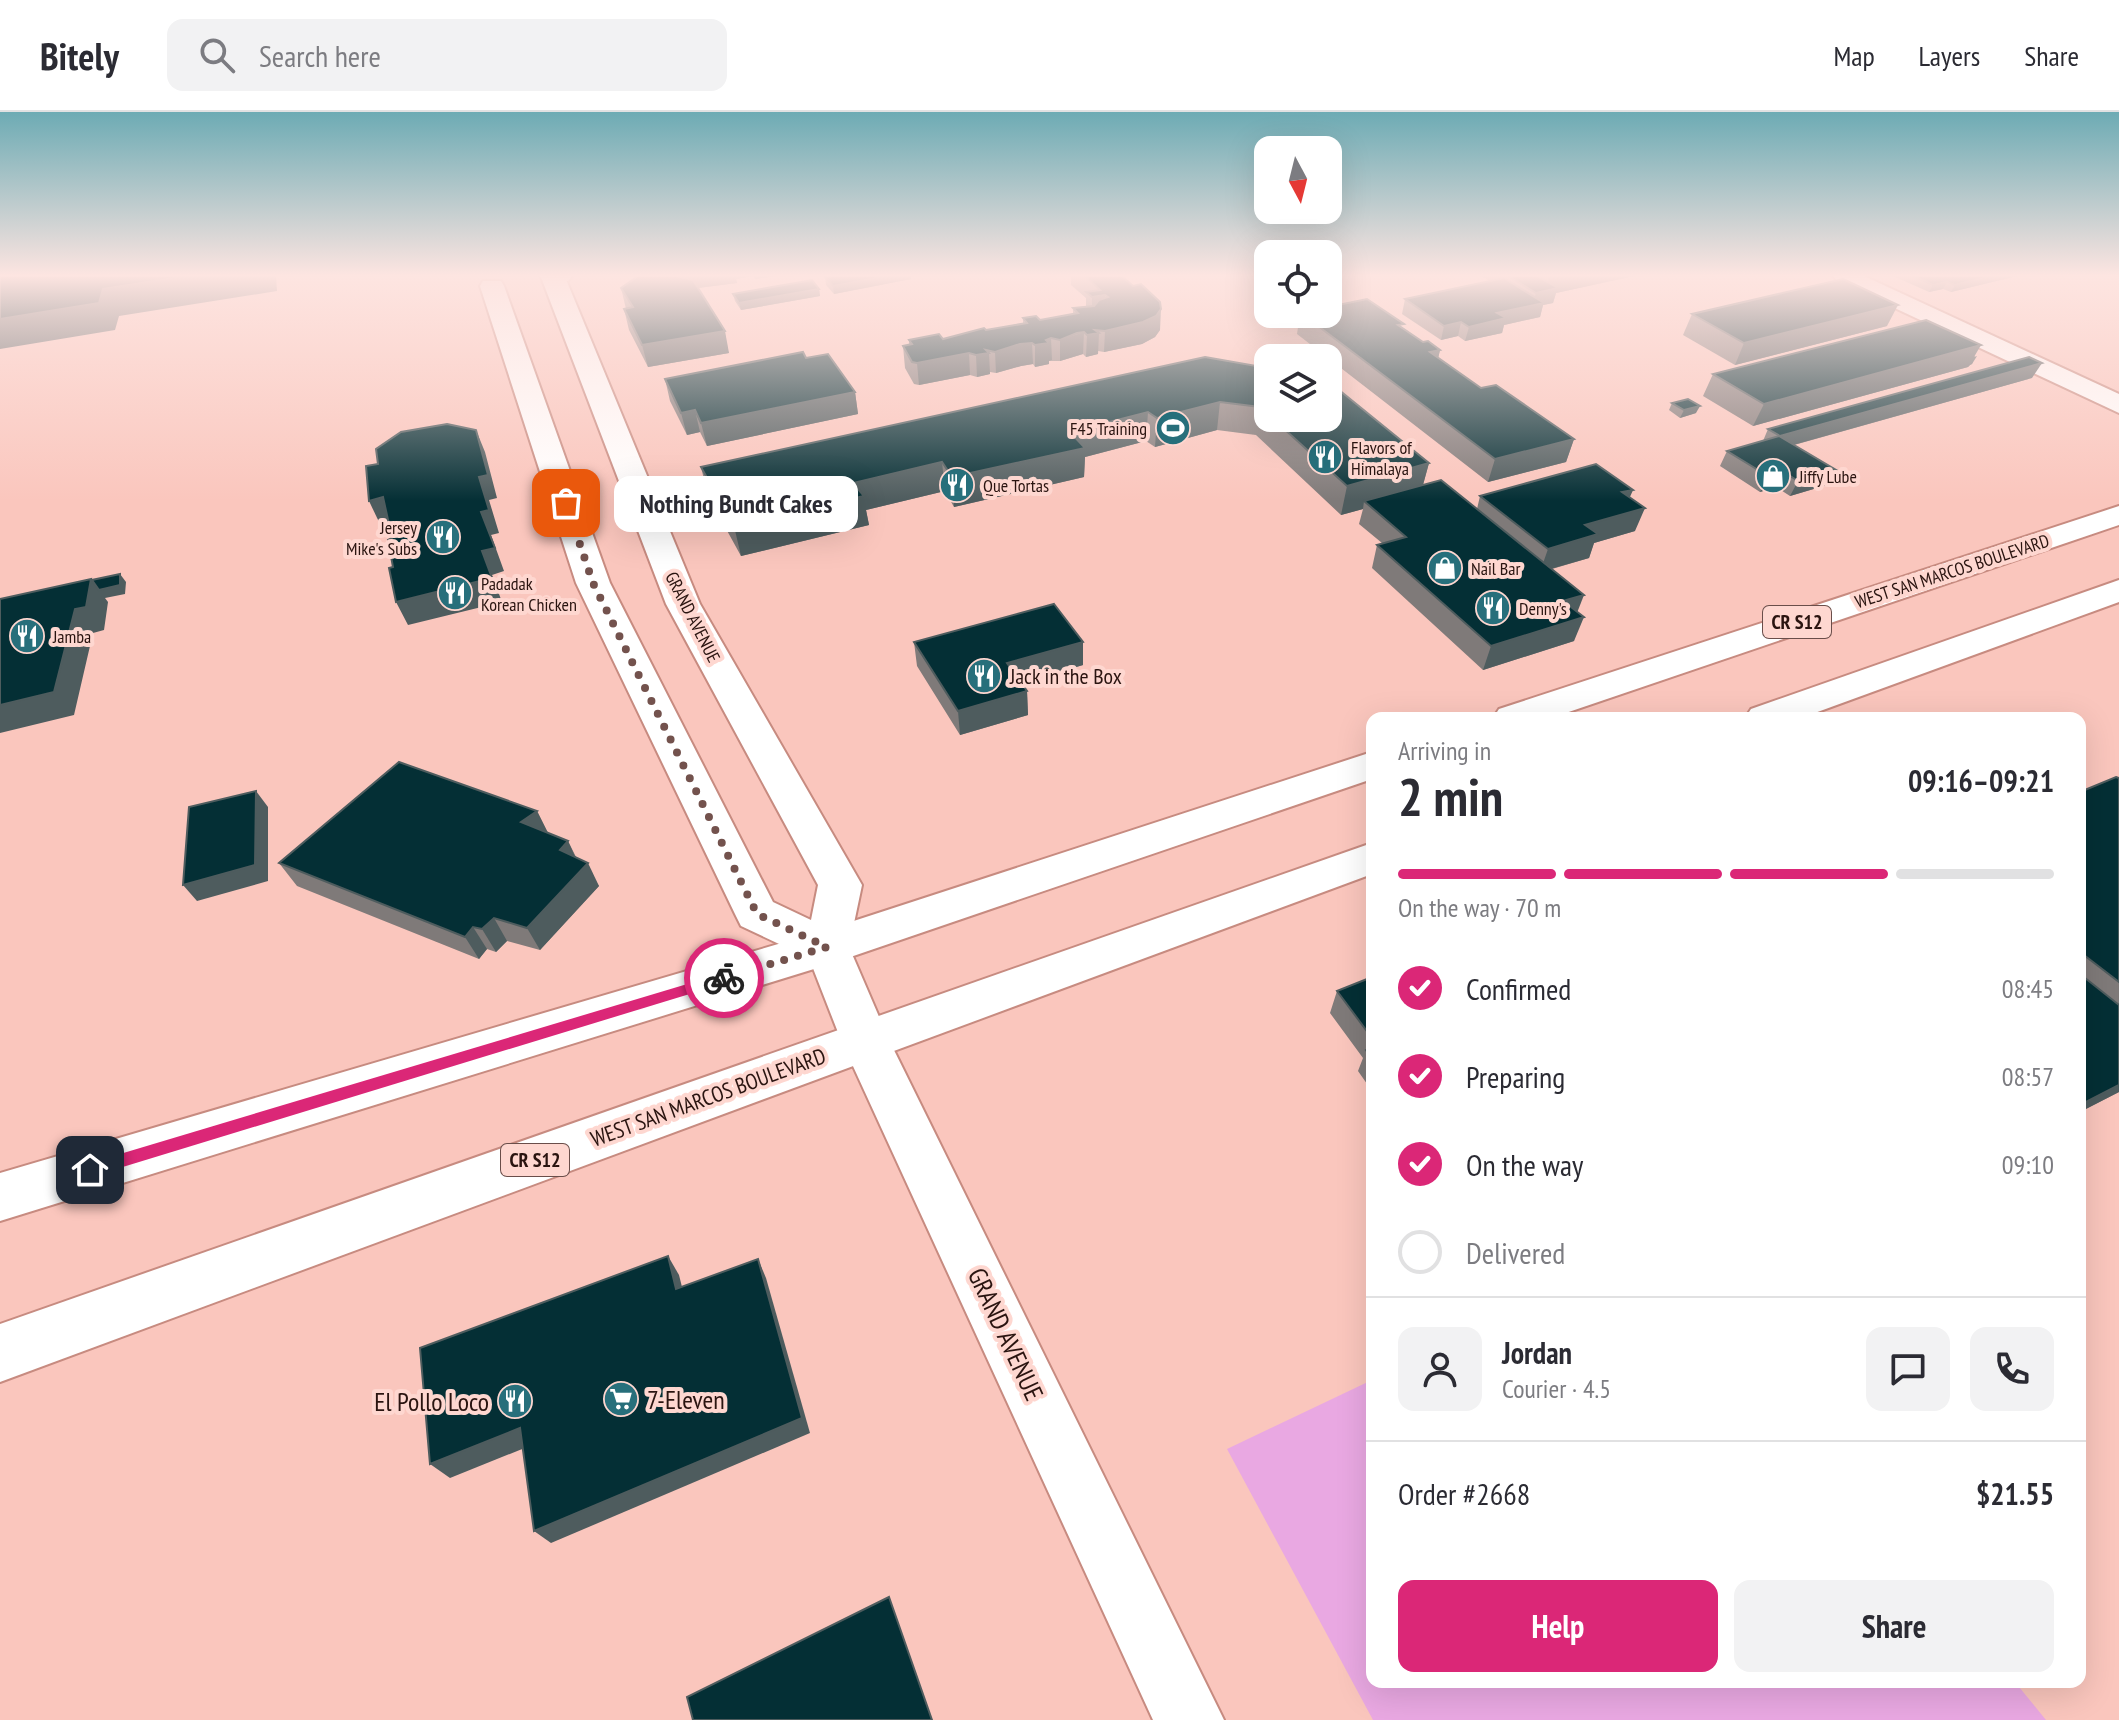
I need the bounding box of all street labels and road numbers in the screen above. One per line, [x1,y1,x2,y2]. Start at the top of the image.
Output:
street label: WEST SAN MARCOS BOULEVARD [1852,529,2052,613]
street label: GRAND AVENUE [660,568,726,666]
road number: CR S12 [1763,606,1831,638]
street label: WEST SAN MARCOS BOULEVARD [587,1041,829,1153]
road number: CR S12 [501,1144,569,1176]
street label: GRAND AVENUE [961,1262,1051,1406]

